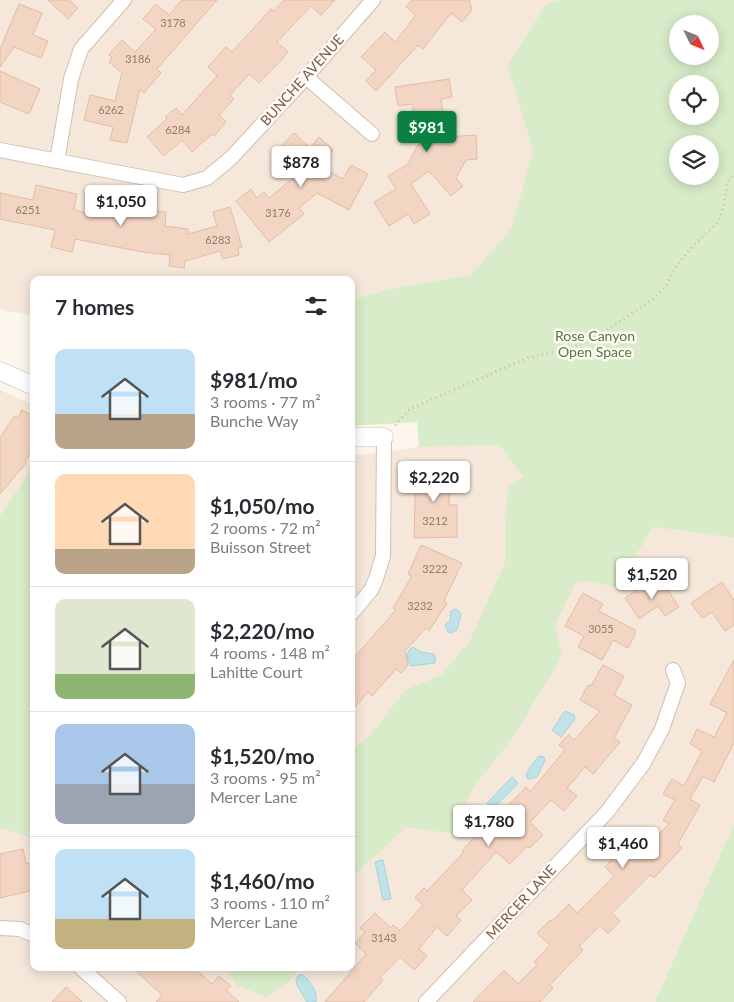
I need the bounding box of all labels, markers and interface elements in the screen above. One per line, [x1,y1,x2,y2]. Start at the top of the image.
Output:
north arrow [669,15,719,65]
map controls [669,15,719,185]
house number: 3178 [160,16,186,29]
street label: BUNCHE AVENUE [256,31,347,129]
house number: 3186 [125,52,151,65]
button: locate [669,75,719,125]
house number: 6262 [98,103,124,116]
pin: $981 [397,110,457,153]
text: $981 [408,117,446,136]
house number: 6284 [165,123,191,136]
button: layers [669,135,719,185]
pin: $878 [271,146,331,188]
text: $878 [282,152,320,171]
pin: $1,050 [80,184,162,227]
text: $1,050 [96,191,146,210]
house number: 6251 [15,203,41,216]
house number: 3176 [265,206,291,219]
house number: 6283 [205,233,231,246]
icon: filters [302,292,330,320]
text: 7 homes [55,294,134,319]
park label: Rose Canyon Open Space [555,327,635,360]
text: $981/mo [210,367,298,392]
icon: home [95,369,155,429]
text: 3 rooms · 77 m² [210,392,321,411]
text: Bunche Way [210,411,299,430]
pin: $2,220 [393,460,475,503]
text: $2,220 [409,467,459,486]
text: $1,050/mo [210,493,315,518]
icon: home [95,494,155,554]
house number: 3212 [422,514,448,527]
text: 2 rooms · 72 m² [210,518,321,537]
text: Buisson Street [210,537,311,556]
pin: $1,520 [611,558,693,600]
house number: 3222 [422,562,448,575]
text: $1,520 [627,564,677,583]
house number: 3232 [407,599,433,612]
text: $2,220/mo [210,618,315,643]
icon: home [95,619,155,679]
house number: 3055 [588,622,614,635]
text: 4 rooms · 148 m² [210,643,330,662]
text: Lahitte Court [210,662,302,681]
text: $1,520/mo [210,743,315,768]
icon: home [95,744,155,804]
text: 3 rooms · 95 m² [210,768,321,787]
text: Mercer Lane [210,787,298,806]
pin: $1,780 [448,804,530,847]
text: $1,780 [464,811,514,830]
pin: $1,460 [582,826,664,869]
text: $1,460 [598,833,648,852]
street label: MERCER LANE [482,861,559,942]
text: $1,460/mo [210,868,315,893]
icon: home [95,869,155,929]
text: 3 rooms · 110 m² [210,893,330,912]
text: Mercer Lane [210,912,298,931]
house number: 3143 [371,931,397,944]

